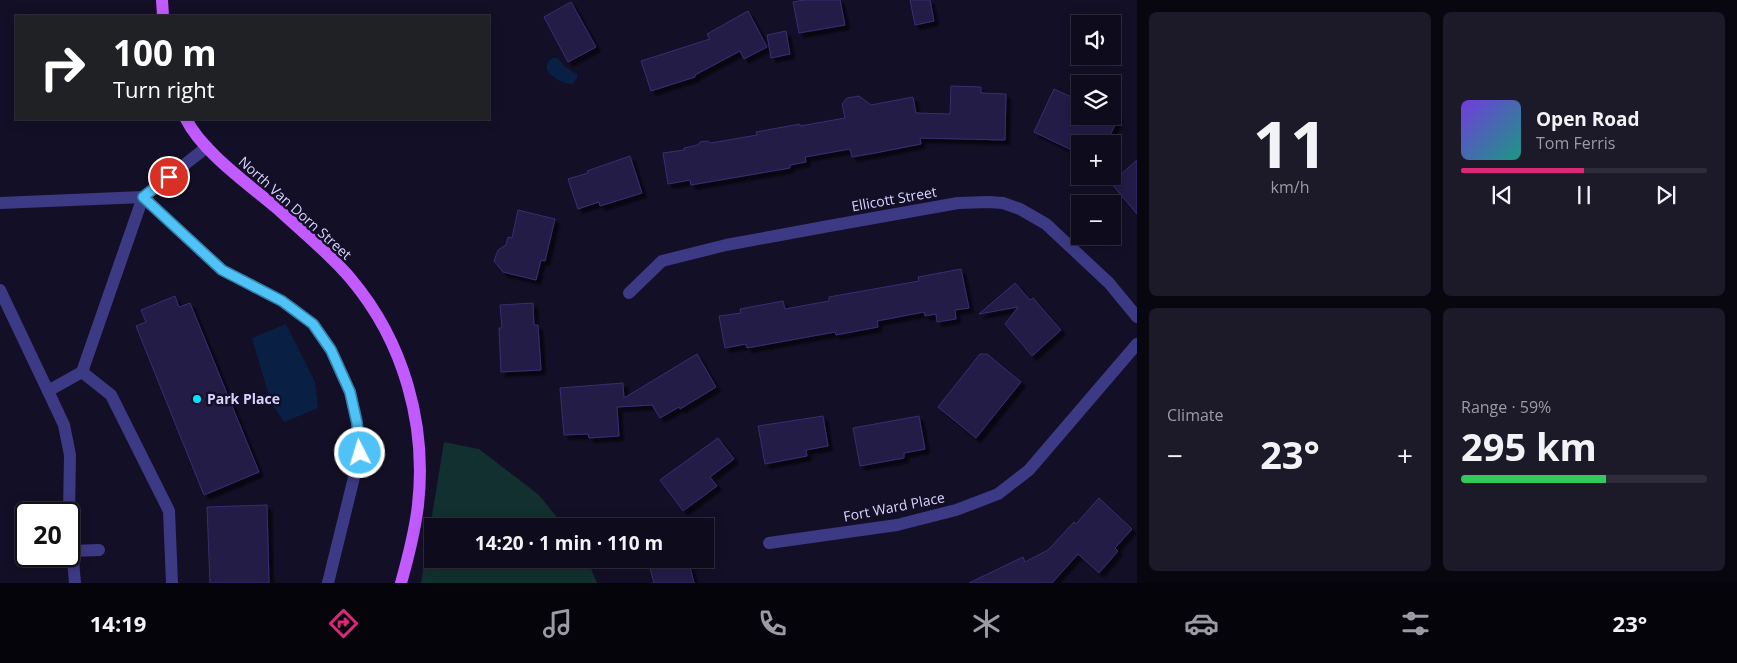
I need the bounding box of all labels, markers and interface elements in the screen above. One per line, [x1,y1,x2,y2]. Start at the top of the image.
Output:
map controls [1071,15,1121,245]
button: sound [1071,15,1121,65]
text: 100 m [113,29,217,76]
icon: right [30,35,95,100]
text: Turn right [113,74,215,104]
button: layers [1071,75,1121,125]
text: 11 [1253,99,1327,187]
text: Open Road [1536,106,1640,132]
text: Tom Ferris [1536,132,1615,154]
button: + [1071,135,1121,185]
street label: North Van Dorn Street [235,152,356,263]
pin [148,156,190,198]
icon: arrive [155,163,183,191]
text: km/h [1271,176,1309,198]
icon: previous [1488,181,1516,209]
icon: pause [1570,181,1598,209]
icon: next [1652,181,1680,209]
street label: Ellicott Street [850,182,938,215]
button: − [1071,195,1121,245]
place label: Park Place [207,389,280,408]
marker: Park Place [191,393,203,405]
text: Range · 59% [1461,396,1551,418]
text: Climate [1167,404,1224,426]
text: 295 km [1461,420,1597,472]
position arrow [333,426,385,478]
text: 23° [1260,428,1320,480]
text: − [1167,436,1183,474]
text: + [1397,436,1413,474]
street label: Fort Ward Place [842,487,946,526]
speed limit sign: 20 [15,502,80,567]
text: 14:20 · 1 min · 110 m [475,530,663,556]
icon: directions [326,606,361,641]
icon: music [540,606,575,641]
icon: phone [755,606,790,641]
icon: climate [969,606,1004,641]
icon: car [1184,606,1219,641]
icon: filters [1398,606,1433,641]
text: 14:19 [90,608,146,638]
text: 23° [1613,608,1647,638]

